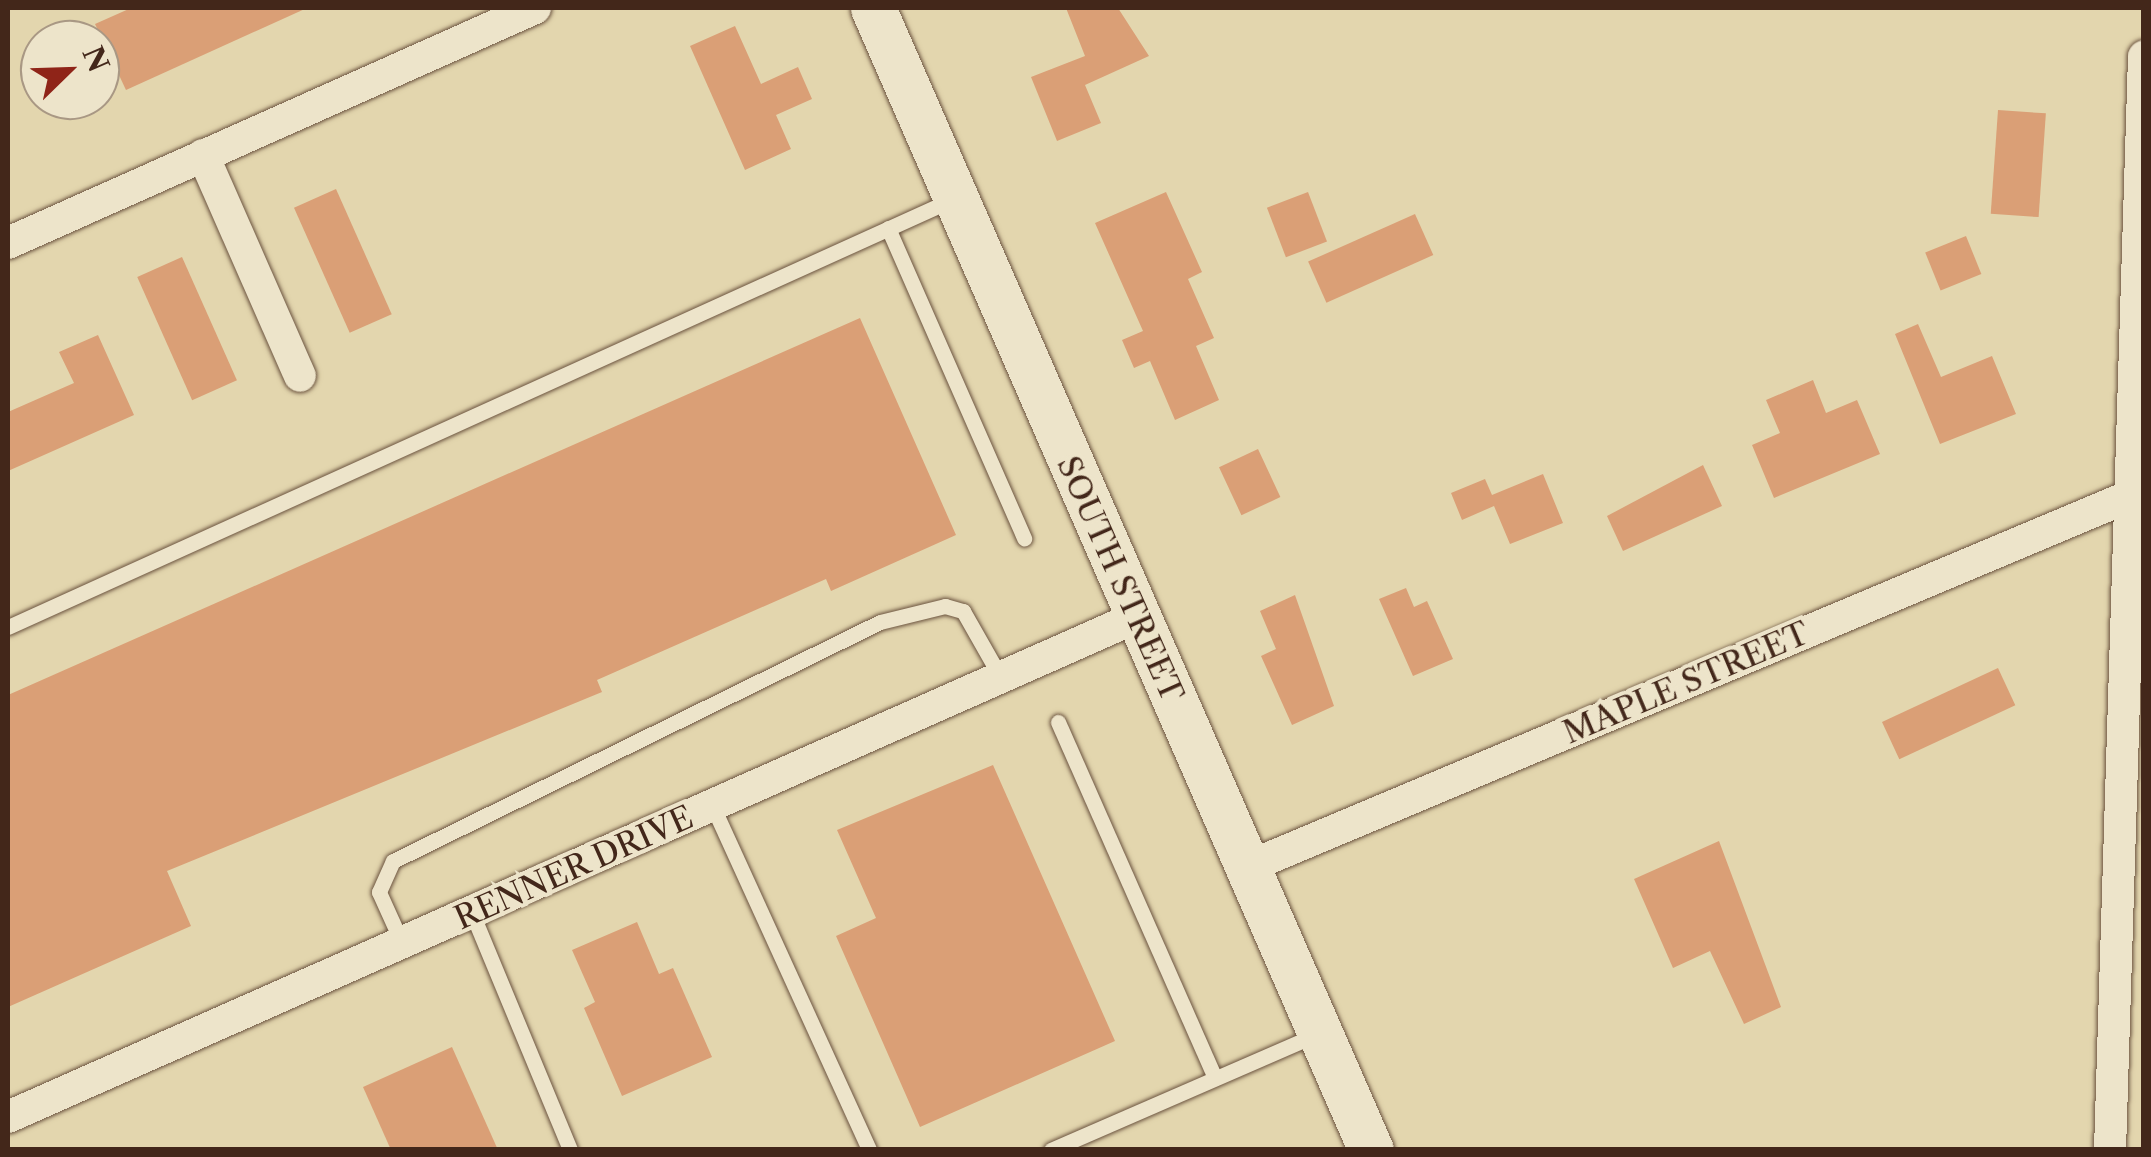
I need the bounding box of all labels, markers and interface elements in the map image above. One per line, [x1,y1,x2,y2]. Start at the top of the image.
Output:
north arrow [20,20,120,120]
text: N [75,41,116,77]
street label: SOUTH STREET [1049,450,1191,708]
street label: MAPLE STREET [1557,614,1815,752]
street label: RENNER DRIVE [448,798,700,938]

